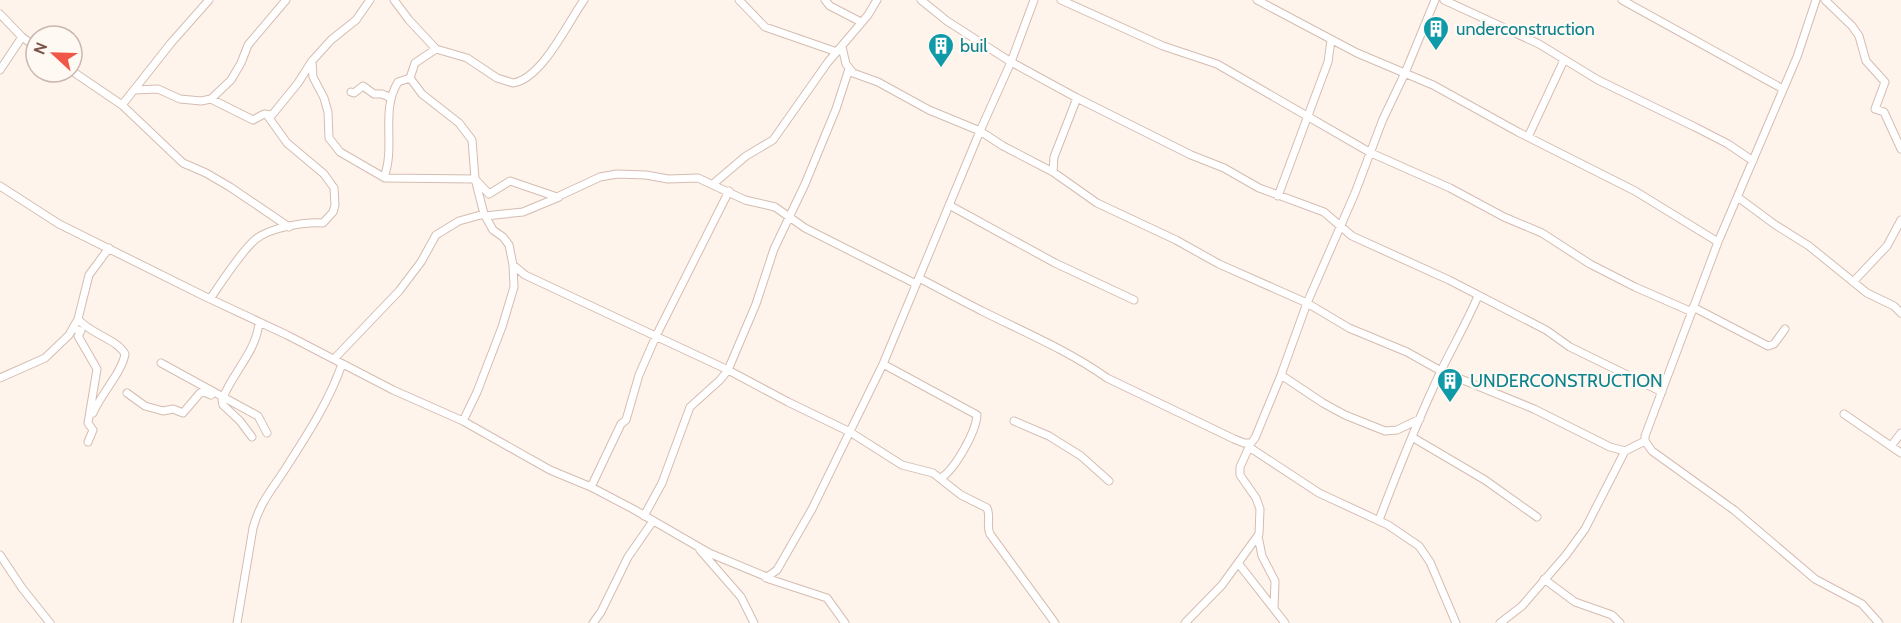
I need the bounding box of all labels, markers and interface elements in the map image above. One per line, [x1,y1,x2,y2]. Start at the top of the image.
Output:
building icon: underconstruction [1421,14,1451,52]
place label: underconstruction [1456,18,1595,40]
north arrow [24,24,84,84]
building icon: buil [926,31,956,69]
place label: buil [960,35,988,57]
text: N [30,40,51,57]
building icon: UNDERCONSTRUCTION [1435,366,1465,404]
place label: UNDERCONSTRUCTION [1470,370,1663,392]

